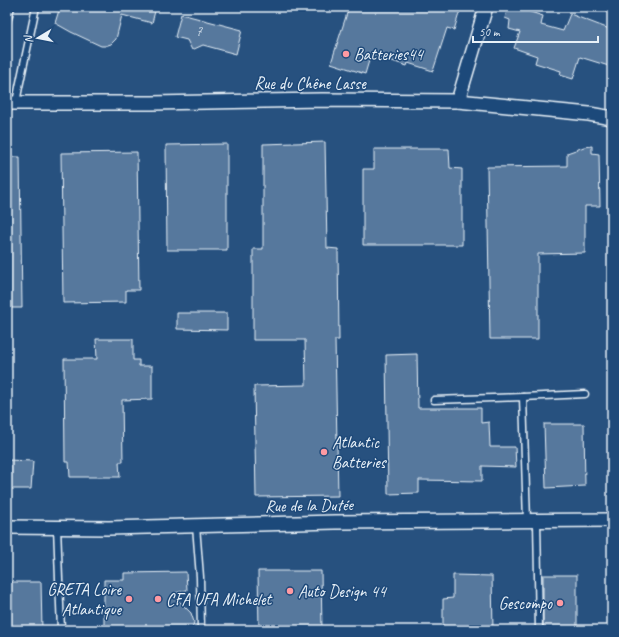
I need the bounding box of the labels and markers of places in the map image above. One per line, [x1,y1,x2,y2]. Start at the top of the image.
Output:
place label: Batteries44 [354,44,425,65]
marker: Batteries44 [341,49,351,59]
place label: Atlantic Batteries [332,432,388,473]
marker: Atlantic Batteries [319,447,329,457]
place label: GRETA Loire Atlantique [47,579,122,620]
place label: Auto Design 44 [298,581,388,602]
marker: Auto Design 44 [285,586,295,596]
place label: CFA UFA Michelet [166,589,273,610]
place label: Gescompo [498,593,553,614]
marker: GRETA Loire Atlantique [124,594,134,604]
marker: CFA UFA Michelet [153,594,163,604]
marker: Gescompo [555,598,565,608]

